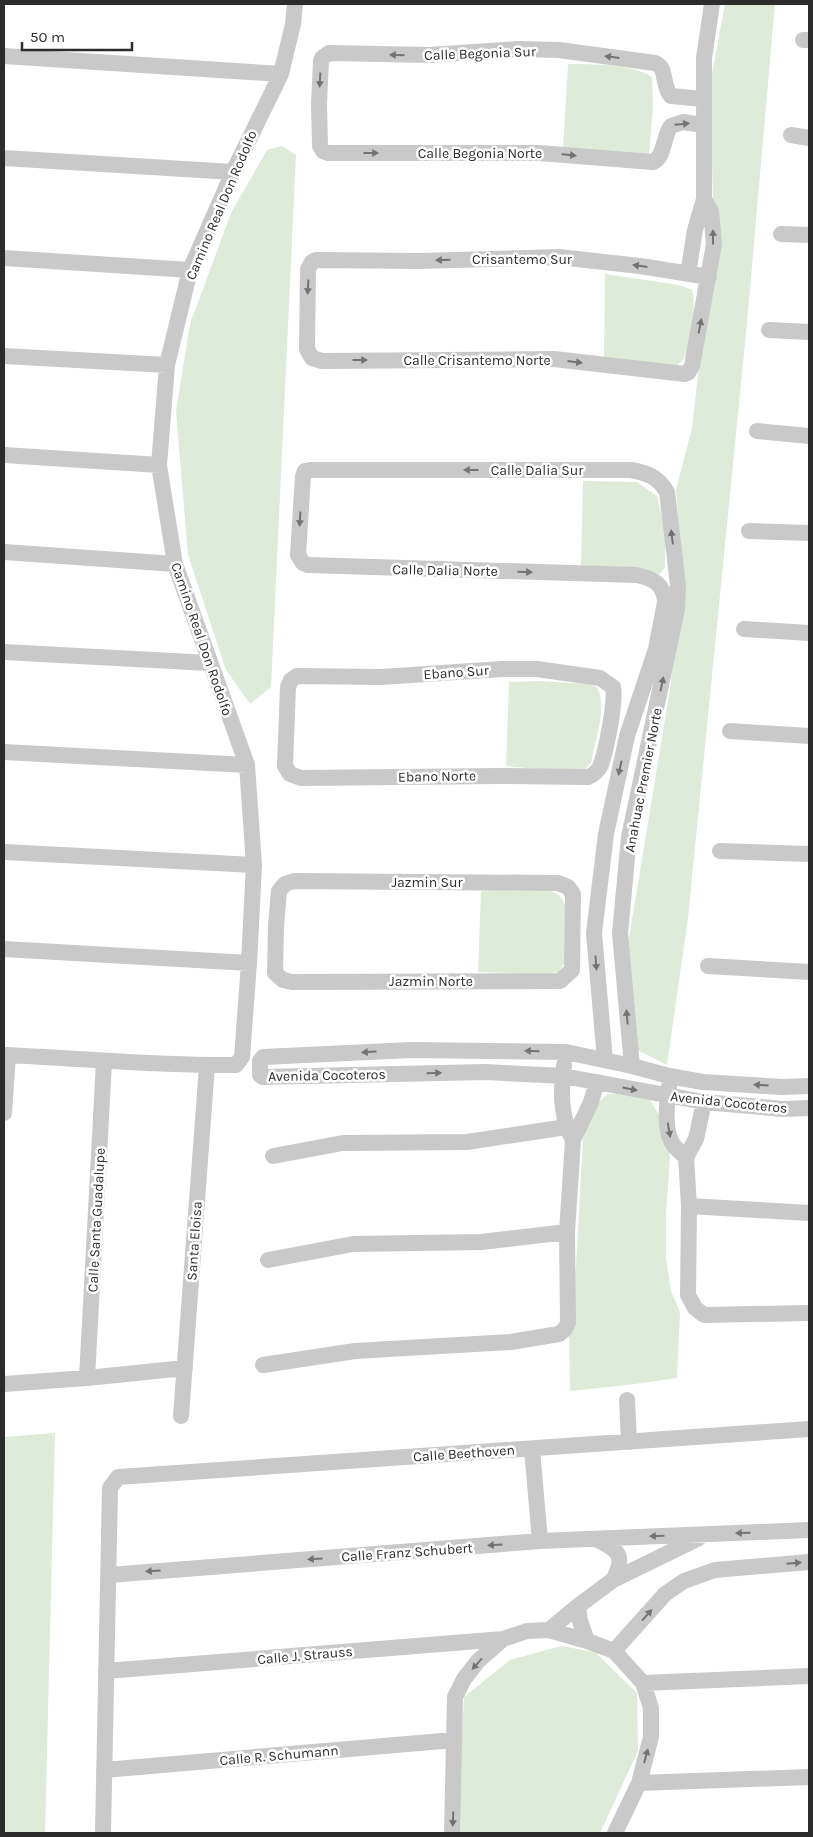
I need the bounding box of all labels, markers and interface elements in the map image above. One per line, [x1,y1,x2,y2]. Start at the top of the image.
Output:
scale bar [22,20,132,52]
text: 50 m [30,28,65,46]
street label: Calle Begonia Sur [424,43,537,64]
one-way arrow [389,50,405,58]
one-way arrow [603,53,619,61]
one-way arrow [316,72,324,88]
one-way arrow [674,120,690,128]
street label: Camino Real Don Rodolfo [182,128,261,283]
street label: Calle Begonia Norte [418,145,542,162]
one-way arrow [363,149,379,157]
one-way arrow [561,151,577,159]
one-way arrow [709,229,717,245]
street label: Crisantemo Sur [472,251,573,268]
one-way arrow [435,256,451,264]
one-way arrow [631,262,647,270]
one-way arrow [303,280,311,296]
one-way arrow [696,318,704,334]
street label: Calle Crisantemo Norte [403,352,551,369]
one-way arrow [353,356,369,364]
one-way arrow [567,358,583,366]
street label: Calle Dalia Sur [491,462,584,479]
one-way arrow [462,466,478,474]
one-way arrow [296,512,304,528]
one-way arrow [668,528,676,544]
street label: Camino Real Don Rodolfo [167,560,236,718]
street label: Calle Dalia Norte [392,561,498,580]
one-way arrow [517,568,533,576]
street label: Ebano Sur [423,662,490,683]
one-way arrow [658,676,666,691]
street label: Anahuac Premier Norte [621,706,666,854]
one-way arrow [616,761,624,776]
street label: Ebano Norte [398,767,476,786]
street label: Jazmin Sur [391,874,463,891]
one-way arrow [592,956,600,972]
street label: Jazmin Norte [389,973,473,990]
one-way arrow [623,1009,631,1025]
one-way arrow [523,1047,539,1055]
one-way arrow [361,1049,377,1057]
street label: Avenida Cocoteros [268,1066,386,1085]
one-way arrow [426,1069,442,1077]
one-way arrow [752,1081,768,1089]
one-way arrow [623,1085,638,1093]
street label: Avenida Cocoteros [670,1088,788,1117]
one-way arrow [666,1122,674,1138]
street label: Calle Santa Guadalupe [84,1147,109,1293]
street label: Santa Eloisa [183,1201,206,1281]
street label: Calle Beethoven [413,1441,515,1466]
one-way arrow [735,1529,751,1537]
one-way arrow [649,1533,665,1541]
street label: Calle Franz Schubert [341,1539,473,1566]
one-way arrow [486,1541,502,1549]
one-way arrow [307,1555,323,1563]
one-way arrow [786,1559,802,1567]
one-way arrow [145,1568,161,1576]
one-way arrow [641,1609,653,1621]
street label: Calle J. Strauss [257,1643,354,1668]
one-way arrow [471,1657,482,1670]
street label: Calle R. Schumann [219,1742,339,1769]
one-way arrow [643,1748,651,1763]
one-way arrow [448,1812,456,1828]

